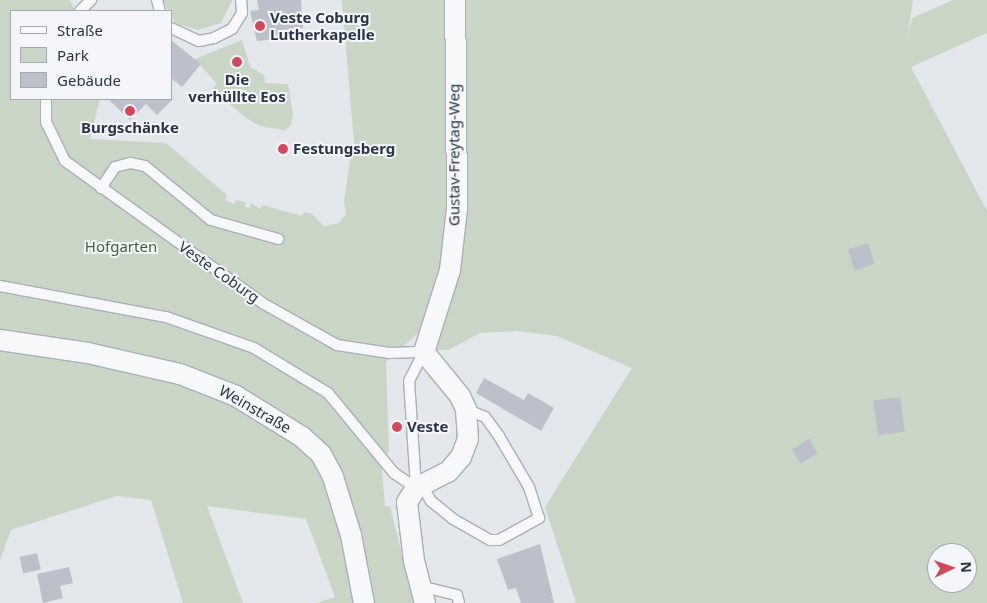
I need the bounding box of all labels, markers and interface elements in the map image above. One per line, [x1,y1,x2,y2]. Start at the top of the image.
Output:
place label: Veste Coburg Lutherkapelle [270,8,375,43]
legend [10,10,172,100]
text: Straße [57,20,103,40]
marker: Veste Coburg Lutherkapelle [254,20,266,32]
text: Park [57,45,89,65]
marker: Die verhüllte Eos [231,56,243,68]
text: Gebäude [57,70,121,90]
place label: Die verhüllte Eos [188,70,286,105]
street label: Gustav-Freytag-Weg [445,84,463,226]
marker: Burgschänke [124,105,136,117]
place label: Burgschänke [81,119,179,137]
place label: Festungsberg [293,140,395,158]
marker: Festungsberg [277,143,289,155]
park label: Hofgarten [85,238,157,256]
street label: Veste Coburg [175,238,263,306]
street label: Weinstraße [216,381,294,437]
place label: Veste [407,418,448,436]
marker: Veste [391,421,403,433]
north arrow [927,543,977,593]
text: N [957,561,976,573]

